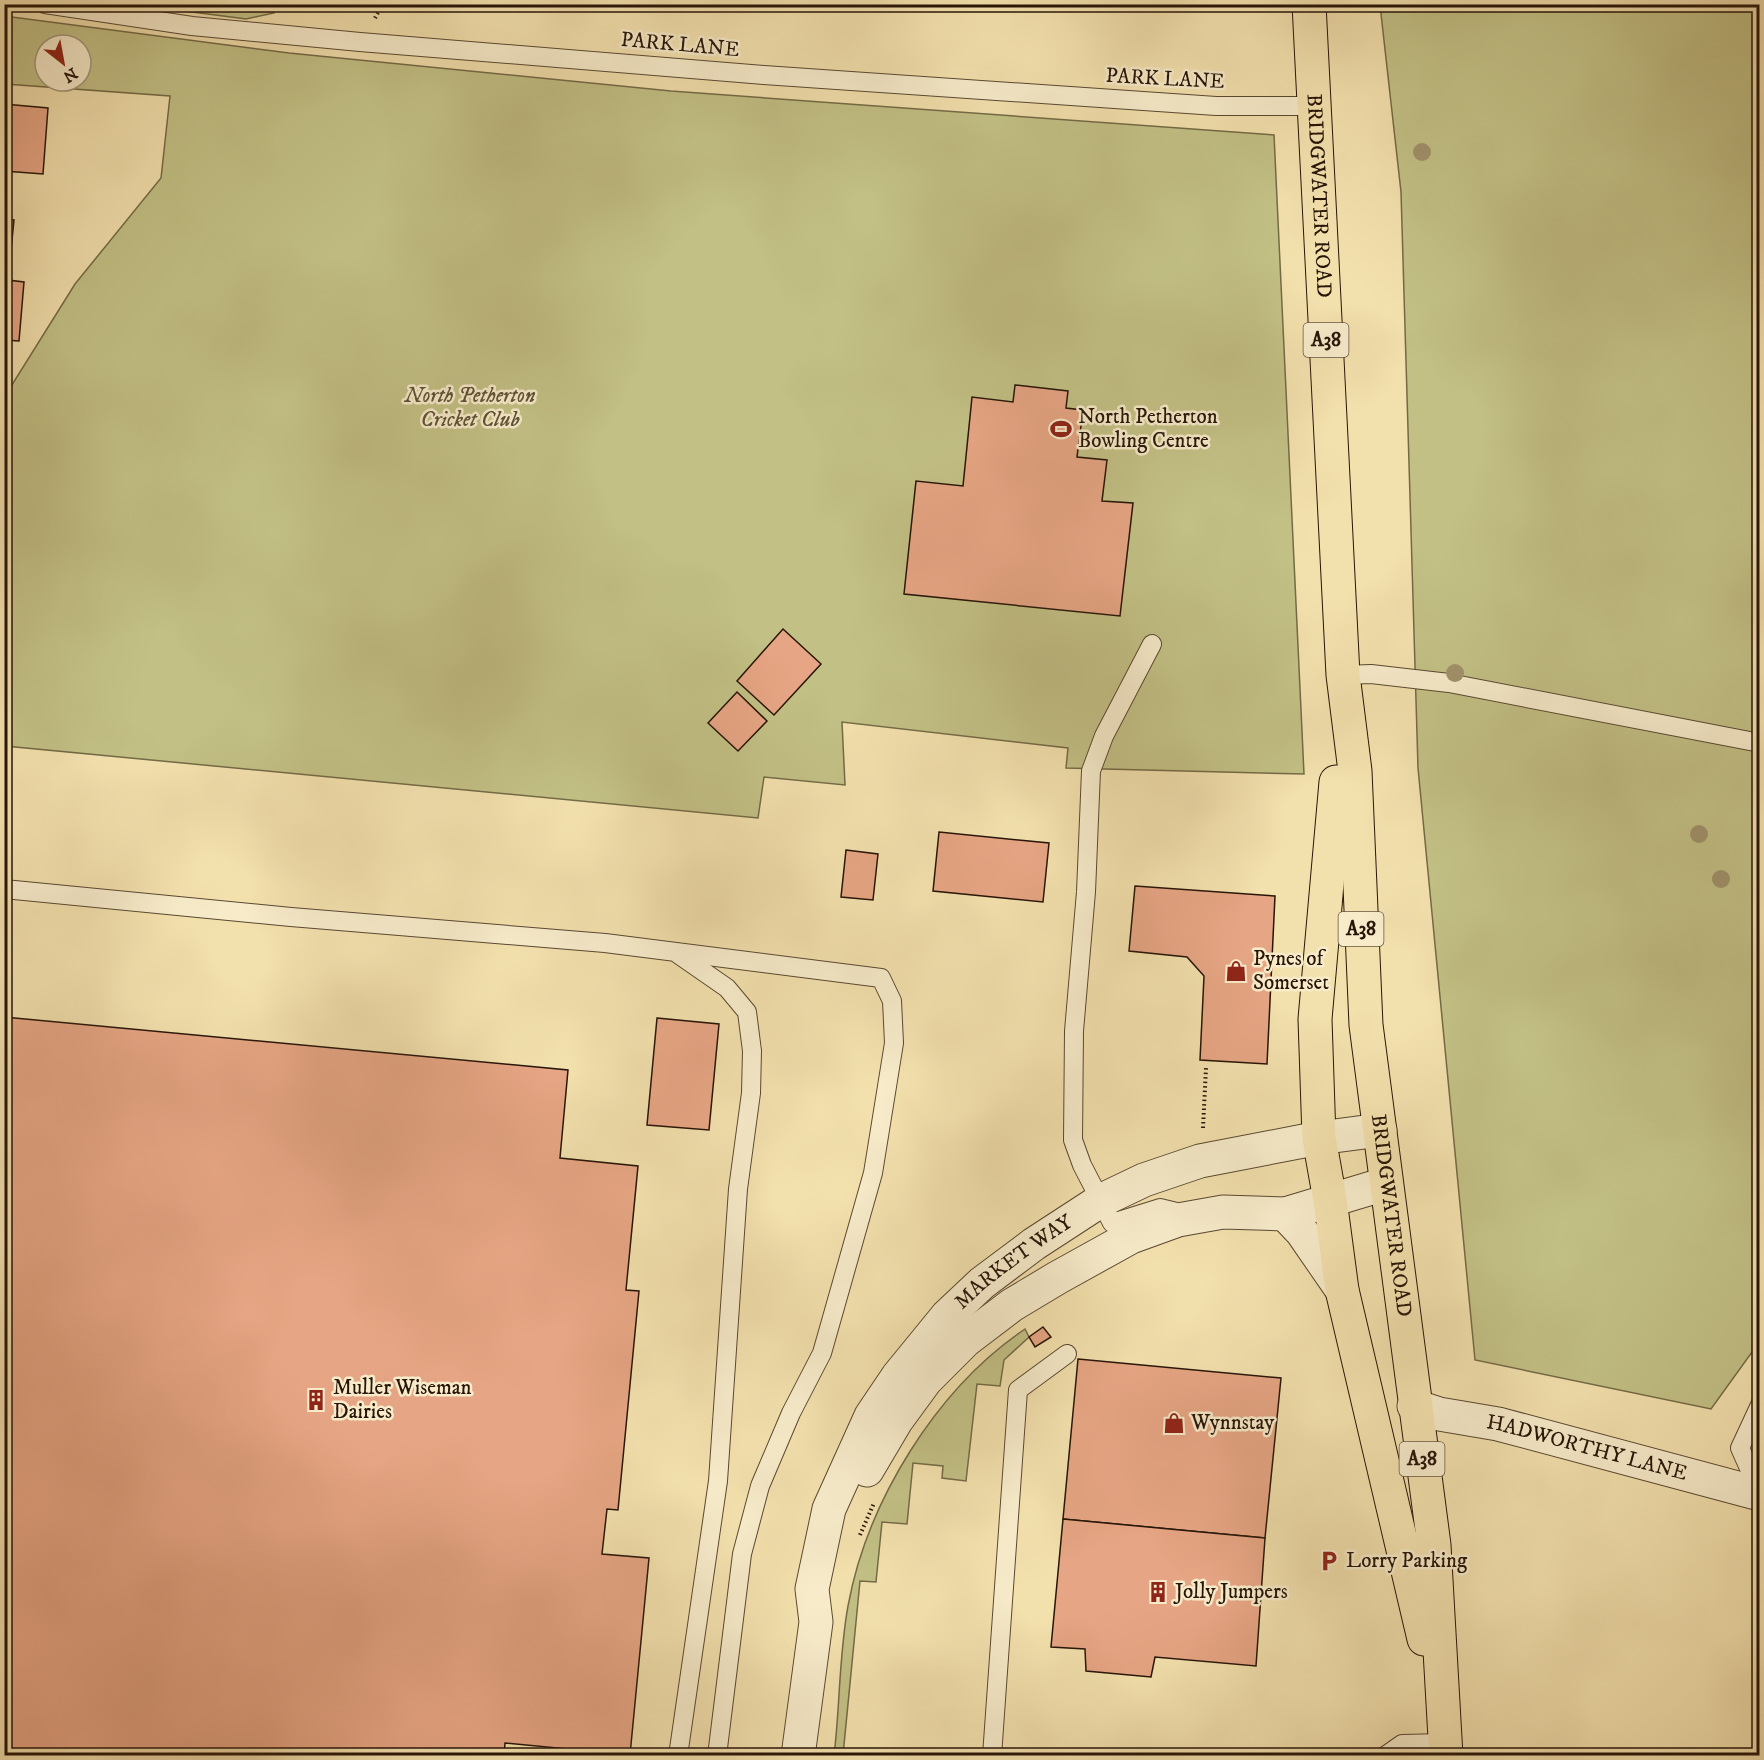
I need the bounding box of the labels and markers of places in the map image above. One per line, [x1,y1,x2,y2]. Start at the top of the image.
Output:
place label: North Petherton Bowling Centre [1078,404,1218,454]
sports icon: North Petherton Bowling Centre [1049,417,1073,441]
place label: Pynes of Somerset [1253,946,1329,996]
shop icon: Pynes of Somerset [1224,959,1248,983]
place label: Muller Wiseman Dairies [333,1375,472,1425]
building icon: Muller Wiseman Dairies [304,1388,328,1412]
place label: Wynnstay [1190,1410,1275,1436]
shop icon: Wynnstay [1162,1411,1186,1435]
place label: Lorry Parking [1346,1548,1468,1574]
parking icon: Lorry Parking [1317,1549,1341,1573]
place label: Jolly Jumpers [1173,1579,1288,1605]
building icon: Jolly Jumpers [1146,1580,1170,1604]

